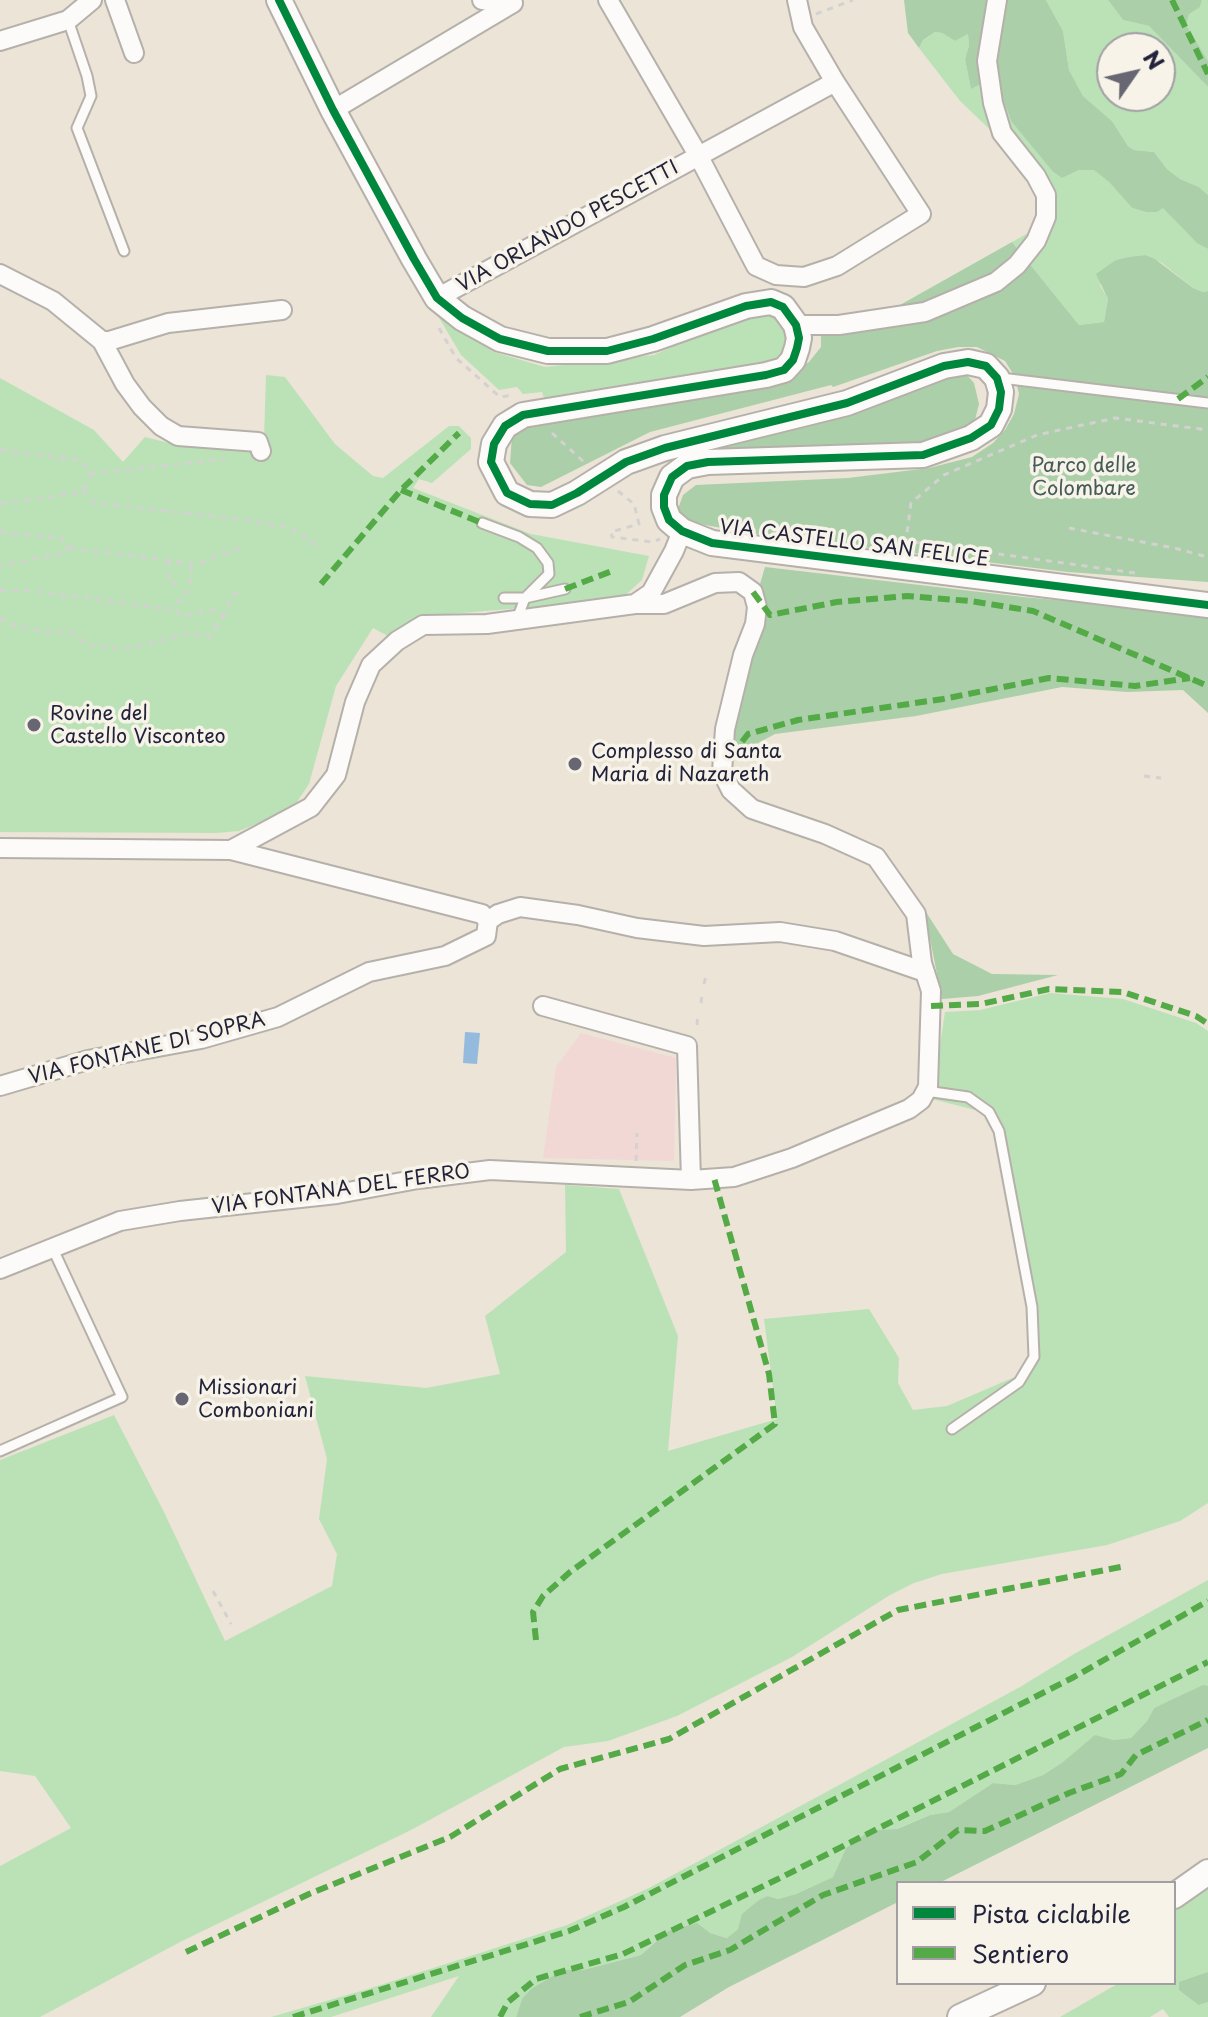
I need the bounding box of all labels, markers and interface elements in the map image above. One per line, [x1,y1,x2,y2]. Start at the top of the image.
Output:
north arrow [1096,32,1176,112]
text: N [1136,43,1173,76]
street label: VIA ORLANDO PESCETTI [453,156,683,298]
park label: Parco delle Colombare [1031,454,1137,501]
street label: VIA CASTELLO SAN FELICE [718,516,990,572]
place label: Rovine del Castello Visconteo [50,702,226,749]
marker: Rovine del Castello Visconteo [25,716,43,734]
place label: Complesso di Santa Maria di Nazareth [591,740,781,787]
marker: Complesso di Santa Maria di Nazareth [566,755,584,773]
street label: VIA FONTANE DI SOPRA [26,1008,268,1090]
street label: VIA FONTANA DEL FERRO [210,1160,472,1220]
place label: Missionari Comboniani [198,1376,314,1423]
marker: Missionari Comboniani [173,1390,191,1408]
legend [896,1881,1176,1985]
text: Pista ciclabile [972,1895,1131,1931]
text: Sentiero [972,1935,1069,1971]

